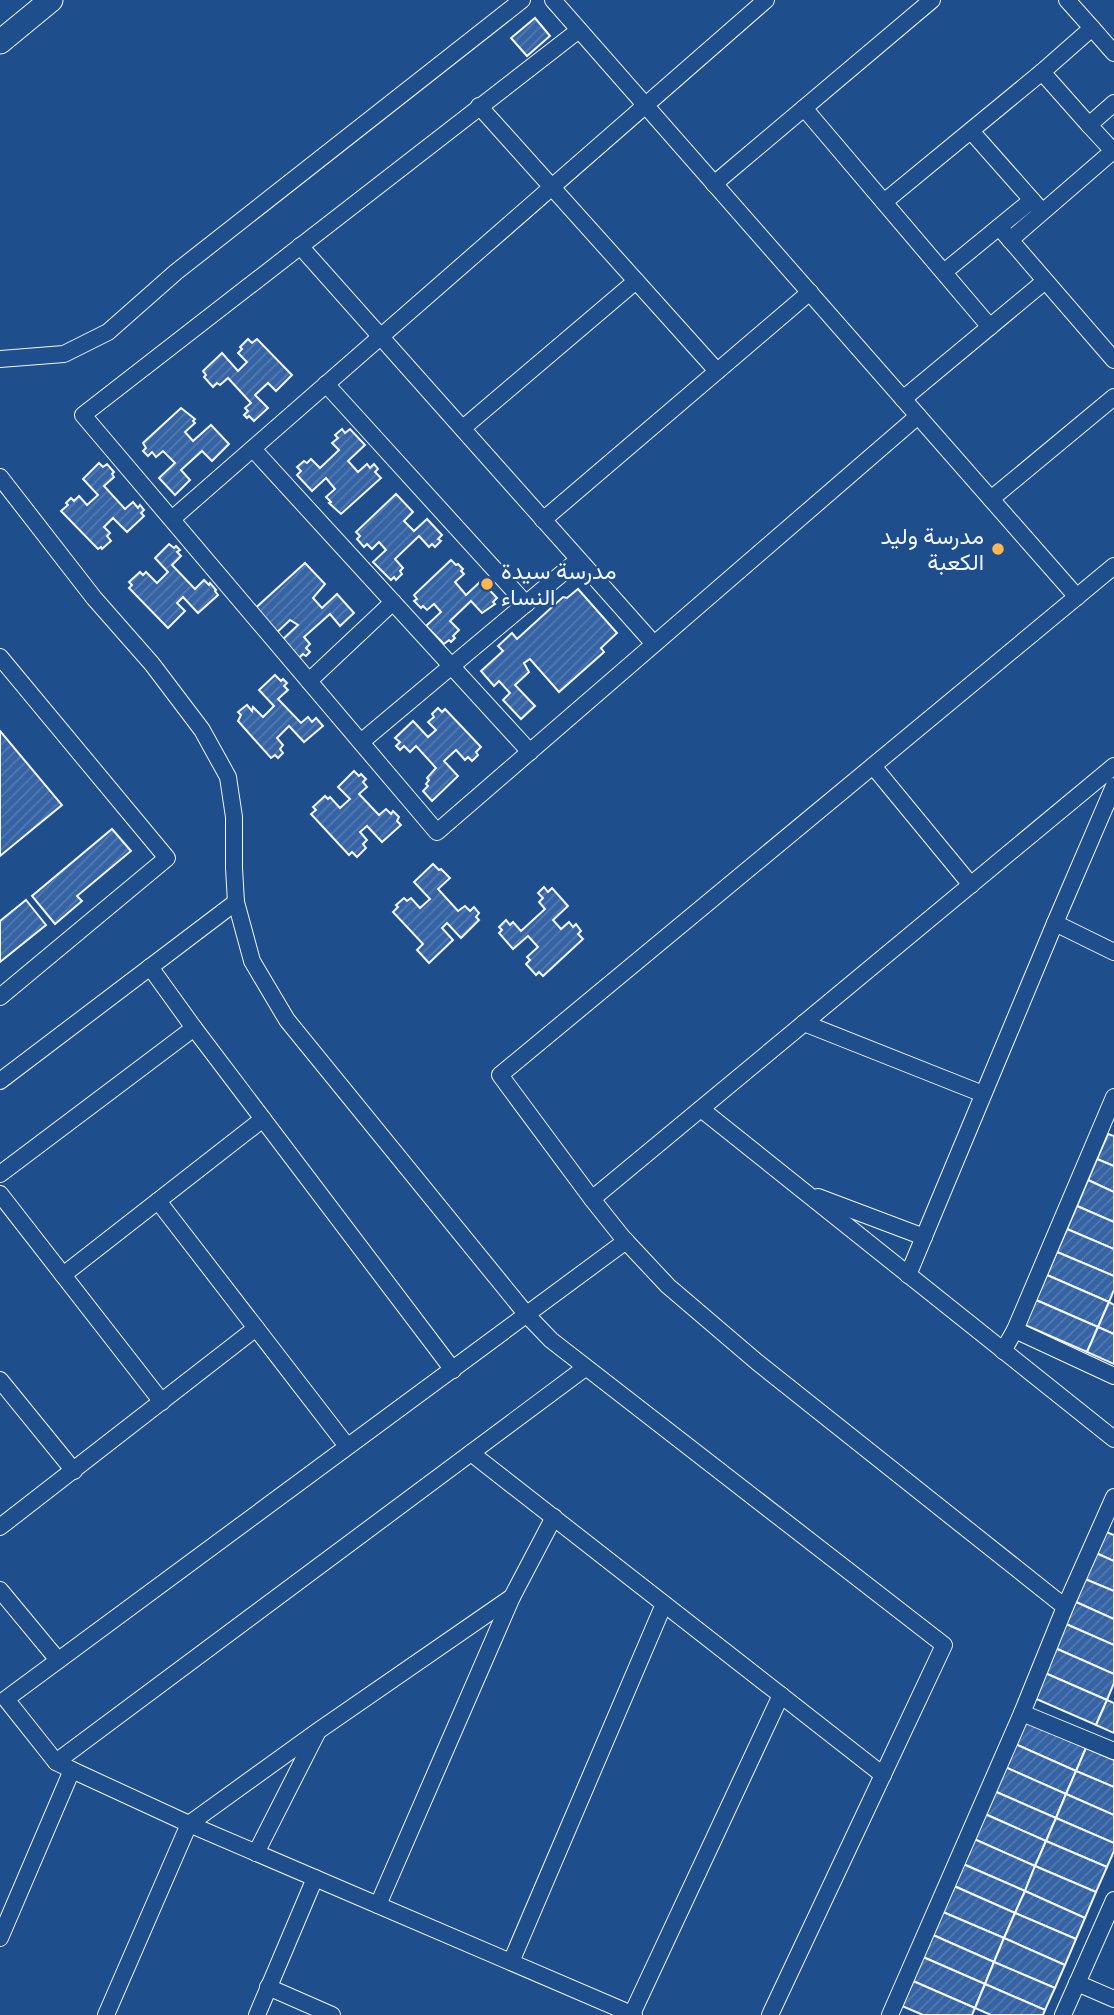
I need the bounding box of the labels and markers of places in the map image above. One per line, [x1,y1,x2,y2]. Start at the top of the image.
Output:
place label: مدرسة وليد الكعبة [880,523,984,576]
marker: مدرسة وليد الكعبة [990,541,1006,557]
place label: مدرسة سيدة النساء [501,558,617,611]
marker: مدرسة سيدة النساء [479,576,495,592]

